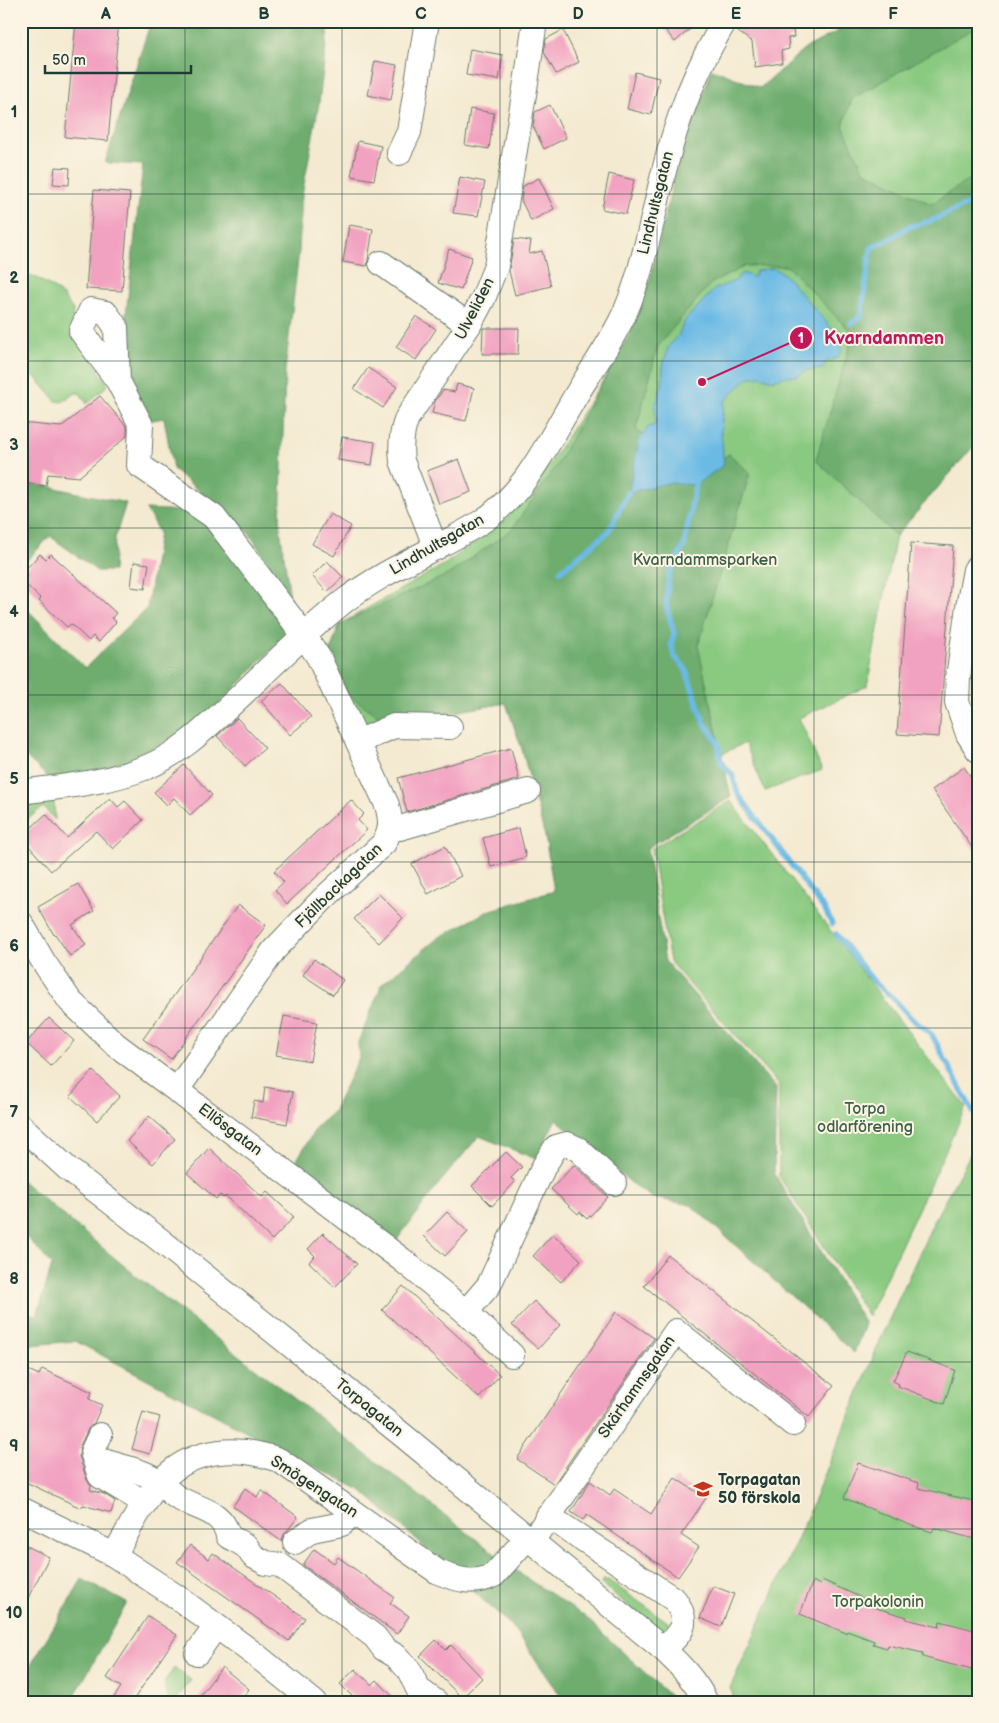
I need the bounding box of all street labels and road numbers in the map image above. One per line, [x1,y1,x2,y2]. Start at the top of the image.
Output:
street label: Lindhultsgatan [634,149,678,257]
street label: Ulveliden [451,275,499,343]
street label: Lindhultsgatan [386,510,488,580]
street label: Fjällbackagatan [292,840,386,932]
street label: Ellösgatan [194,1100,266,1160]
street label: Skärhamnsgatan [595,1332,679,1442]
street label: Torpagatan [331,1375,407,1441]
street label: Smögengatan [267,1452,361,1522]

